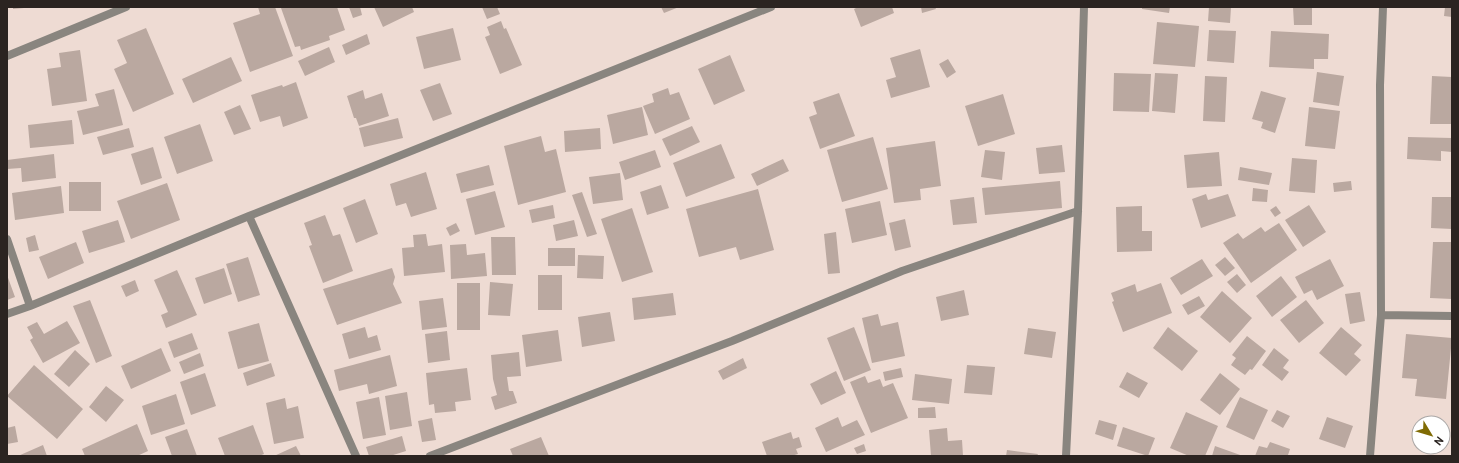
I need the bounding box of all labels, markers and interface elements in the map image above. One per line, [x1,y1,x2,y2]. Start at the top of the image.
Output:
north arrow [1411,415,1451,455]
text: N [1430,433,1446,448]

